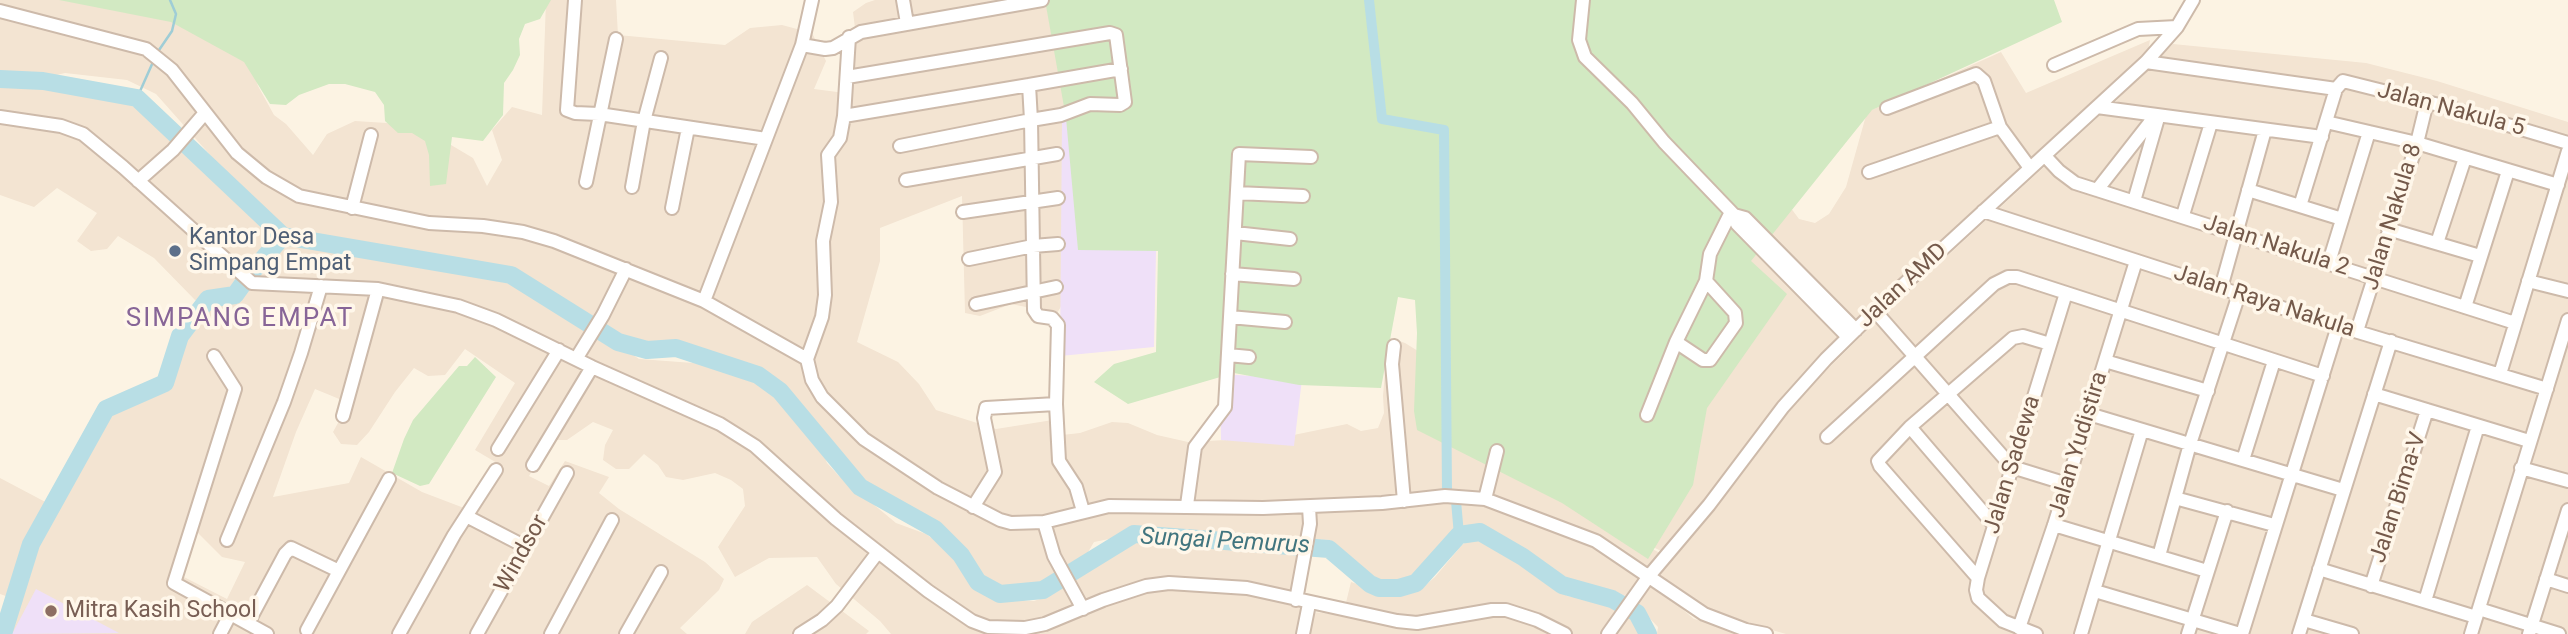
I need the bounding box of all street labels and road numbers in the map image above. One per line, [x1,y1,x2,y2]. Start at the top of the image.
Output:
street label: Jalan Nakula 5 [2374,77,2528,143]
street label: Jalan Nakula 8 [2358,140,2428,294]
street label: Jalan Nakula 2 [2200,209,2352,283]
street label: Jalan AMD [1853,238,1953,334]
street label: Jalan Raya Nakula [2170,260,2358,344]
street label: Jalan Yudistira [2044,369,2114,521]
street label: Jalan Sadewa [1979,393,2047,537]
street label: Jalan Bima-V [2365,429,2433,567]
street label: Windsor [489,510,555,598]

